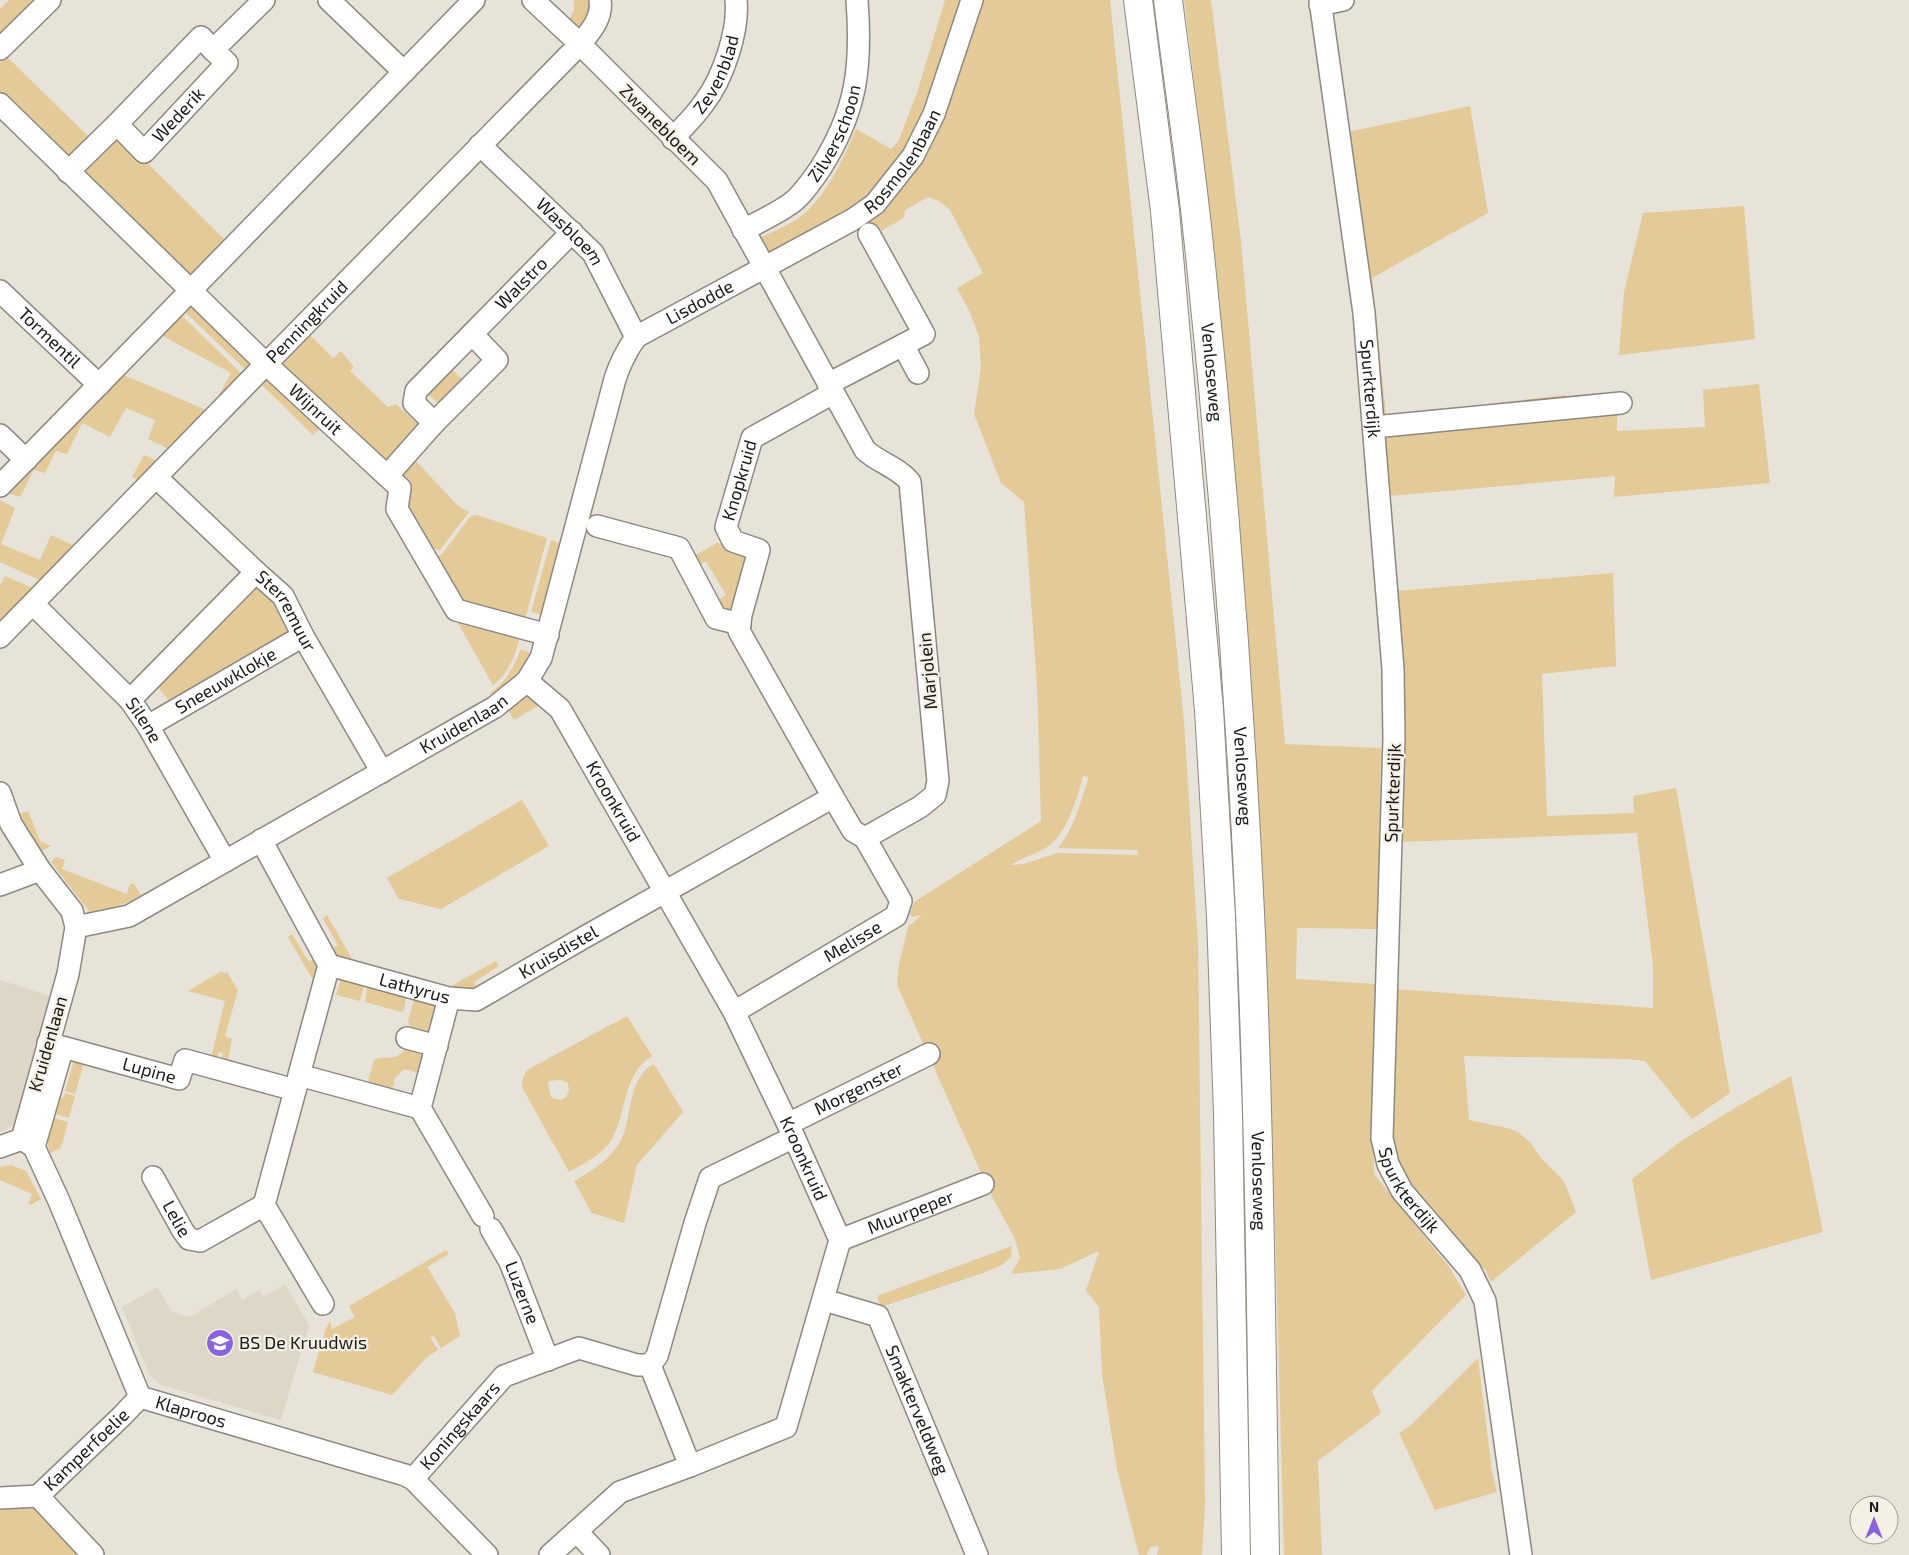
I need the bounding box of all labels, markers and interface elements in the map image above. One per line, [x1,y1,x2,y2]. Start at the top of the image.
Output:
street label: Zevenblad [688,33,743,118]
street label: Zwanebloem [615,79,706,170]
street label: Wederik [147,82,209,146]
street label: Zilverschoon [802,82,865,186]
street label: Rosmolenbaan [860,105,945,218]
street label: Wasbloem [532,193,609,269]
street label: Walstro [490,252,551,314]
street label: Lisdodde [662,274,737,329]
street label: Penningkruid [261,275,352,367]
street label: Tormentil [14,302,87,373]
street label: Venloseweg [1197,322,1228,423]
street label: Spurkterdijk [1356,338,1386,439]
street label: Wijnruit [284,379,347,439]
street label: Knopkruid [716,437,761,523]
street label: Sterremuur [252,565,322,655]
street label: Marjolein [913,632,941,711]
street label: Sneeuwklokje [171,642,280,718]
street label: Kruidenlaan [415,689,512,758]
street label: Silene [122,693,167,746]
street label: Venloseweg [1230,726,1258,826]
street label: Spurkterdijk [1379,743,1405,843]
street label: Kroonkruid [582,757,646,846]
street label: Melisse [819,915,885,966]
street label: Kruisdistel [515,920,602,983]
street label: Lathyrus [377,967,453,1008]
street label: Kruidenlaan [23,993,71,1094]
street label: Lupine [120,1052,179,1088]
street label: Morgenster [810,1057,906,1119]
street label: Kroonkruid [776,1113,833,1204]
street label: Venloseweg [1248,1131,1272,1231]
street label: Spurkterdijk [1374,1145,1445,1237]
street label: Muurpeper [864,1185,957,1238]
street label: Lelie [158,1196,196,1241]
street label: Luzerne [501,1258,545,1327]
school or university icon: BS De Kruudwis [205,1328,235,1358]
place label: BS De Kruudwis [239,1331,367,1353]
street label: Smakterveldweg [881,1342,954,1478]
street label: Koningskaars [414,1376,504,1474]
street label: Klaproos [153,1390,229,1432]
street label: Kamperfoelie [38,1404,133,1495]
north arrow [1849,1495,1899,1545]
text: N [1869,1498,1879,1515]

